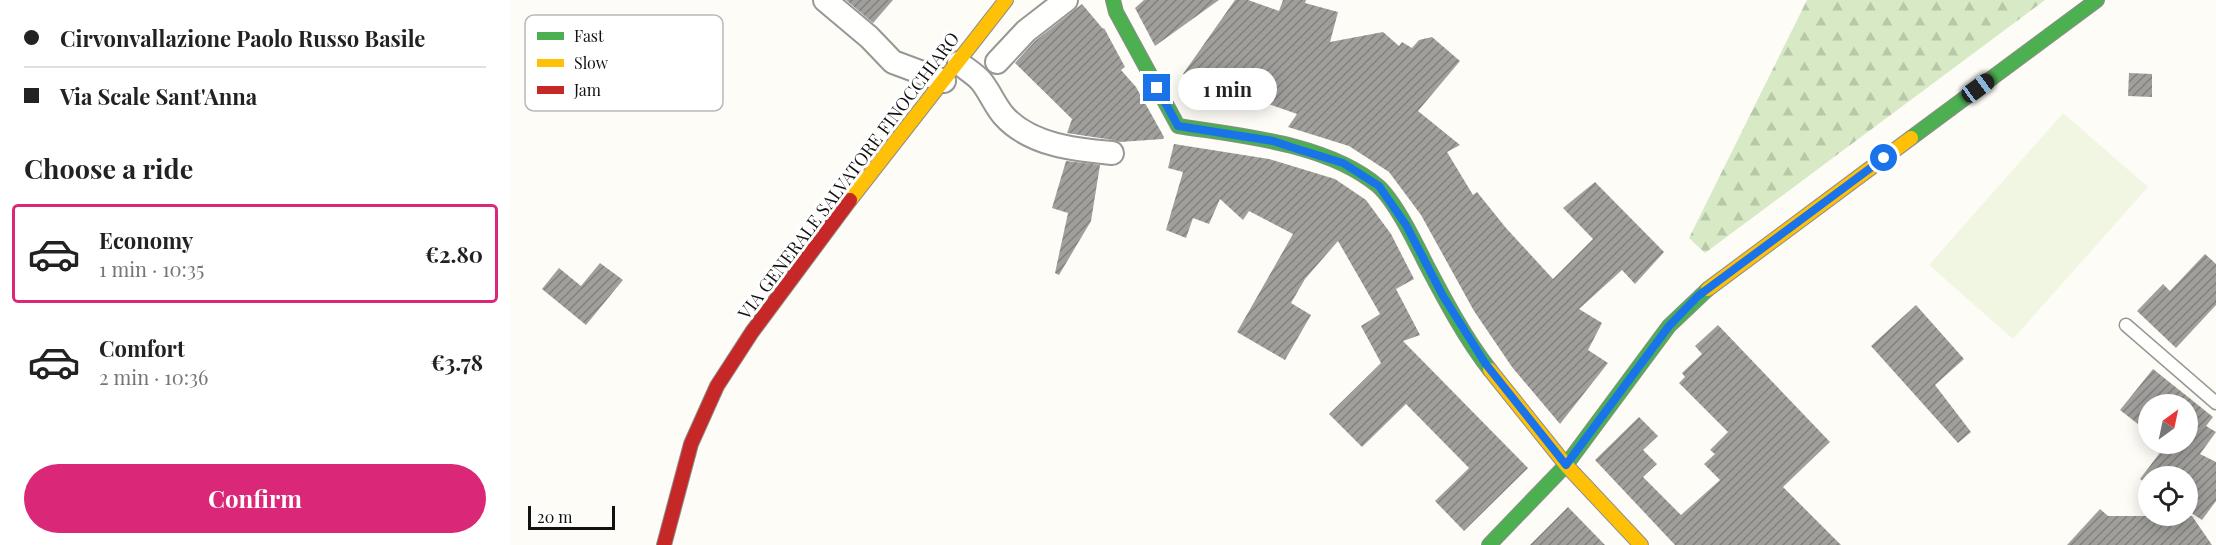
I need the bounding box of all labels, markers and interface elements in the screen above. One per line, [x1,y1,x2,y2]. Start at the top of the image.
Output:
legend [525,15,723,111]
text: Cirvonvallazione Paolo Russo Basile [60,23,425,53]
text: Fast [574,25,604,46]
street label: VIA GENERALE SALVATORE FINOCCHIARO [732,27,964,325]
text: Slow [574,52,609,73]
callout: 1 min [1178,67,1277,109]
car [1958,70,1998,106]
route end [1143,74,1170,101]
text: 1 min [1203,75,1252,102]
text: Jam [573,79,601,100]
text: Via Scale Sant'Anna [60,81,257,111]
route start [1870,144,1897,171]
text: Choose a ride [24,150,193,186]
text: Economy [99,225,193,255]
icon: car [27,227,81,281]
text: €2.80 [425,239,483,269]
text: 1 min · 10:35 [99,255,204,282]
text: Comfort [99,333,185,363]
icon: car [27,335,81,389]
text: €3.78 [431,347,483,377]
text: 2 min · 10:36 [99,363,208,390]
north arrow [2138,394,2198,454]
map controls [2138,394,2198,526]
button: Confirm [24,464,486,533]
button: locate [2138,466,2198,526]
scale bar [528,503,615,530]
text: 20 m [537,506,572,527]

